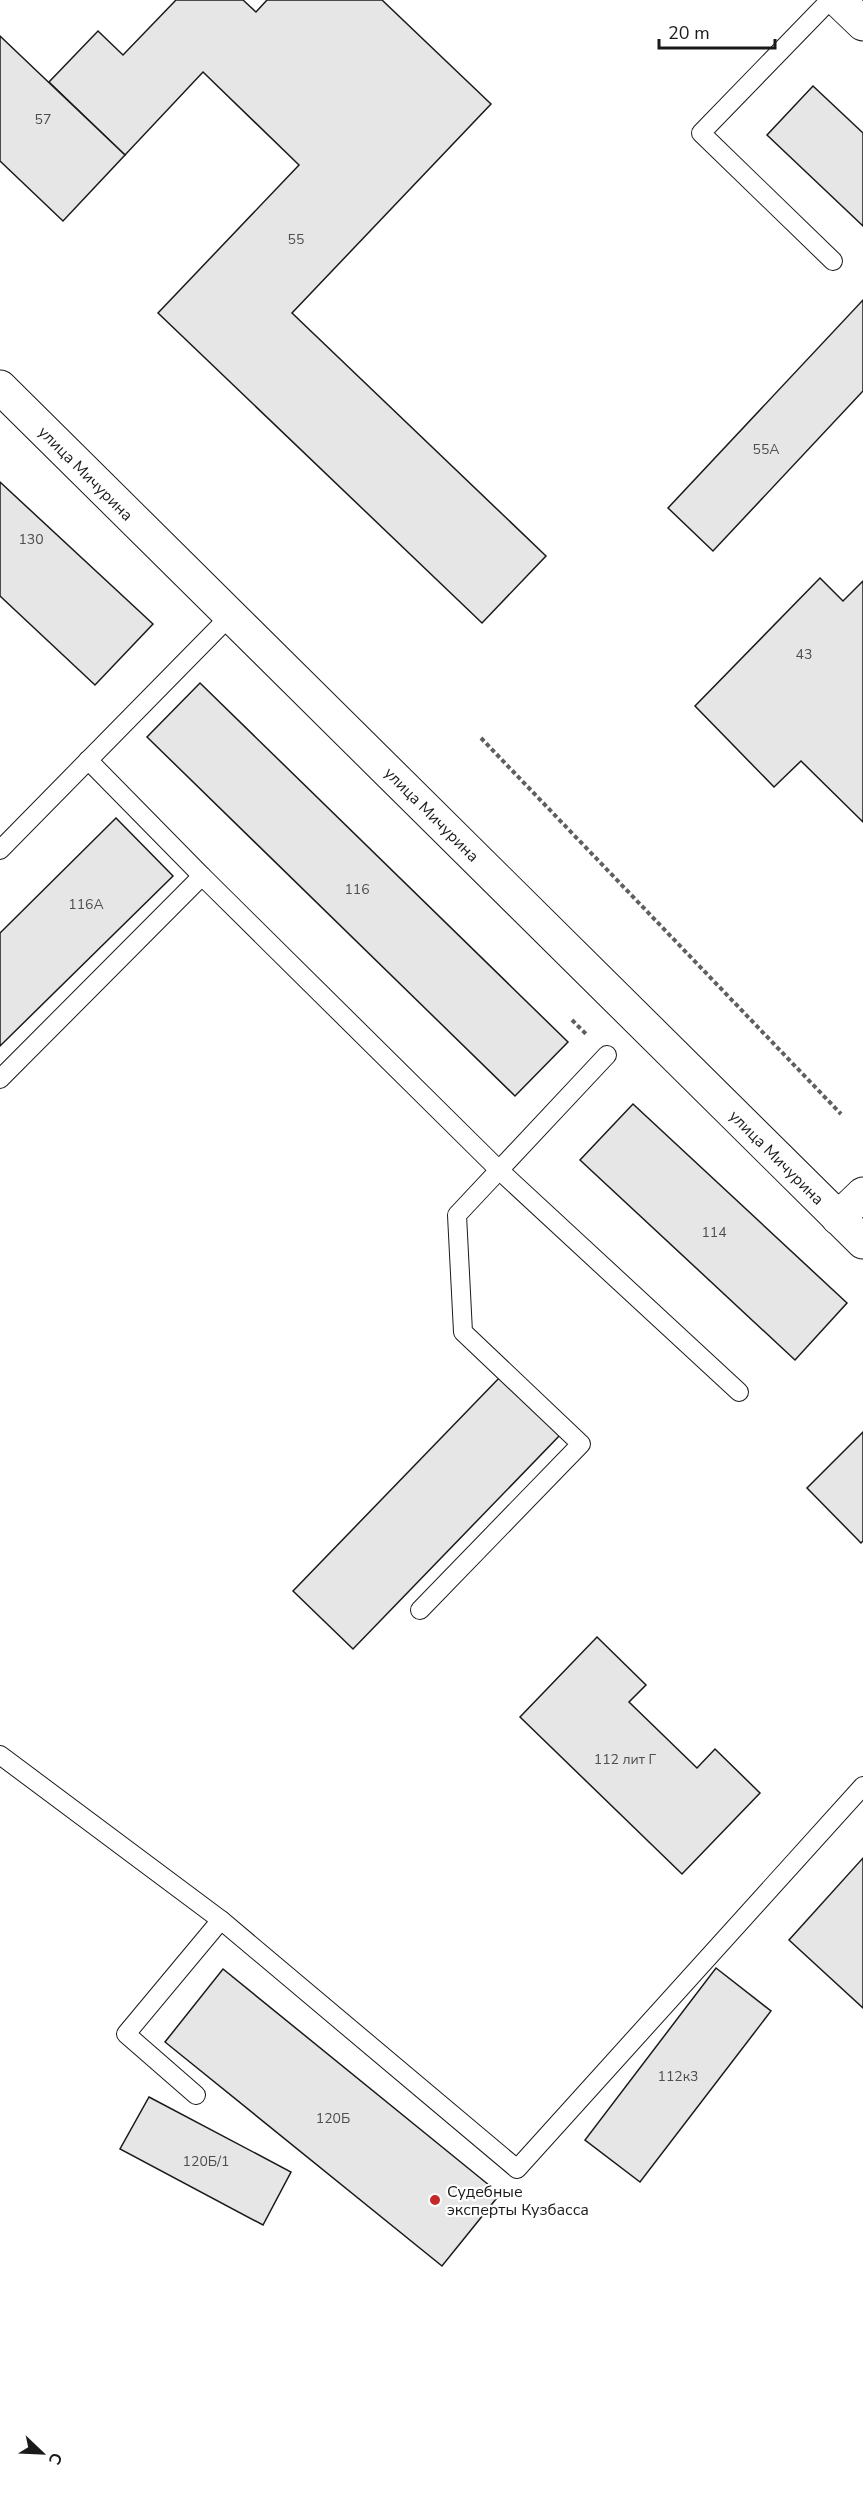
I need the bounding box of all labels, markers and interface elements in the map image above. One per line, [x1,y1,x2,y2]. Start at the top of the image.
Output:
scale bar [659,12,774,50]
text: 20 m [668,21,710,45]
house number: 57 [35,110,51,129]
house number: 55 [288,230,304,249]
street label: улица Мичурина [33,421,138,526]
house number: 55А [752,440,780,459]
house number: 130 [18,530,44,549]
house number: 43 [796,645,812,664]
street label: улица Мичурина [379,762,484,867]
house number: 116 [344,880,370,899]
house number: 116А [68,895,104,914]
street label: улица Мичурина [724,1105,829,1210]
house number: 114 [701,1223,727,1242]
house number: 112 лит Г [594,1750,657,1769]
house number: 112к3 [658,2067,698,2086]
house number: 120Б [316,2109,350,2128]
house number: 120Б/1 [183,2152,229,2171]
place label: Судебные эксперты Кузбасса [447,2181,589,2221]
marker: Судебные эксперты Кузбасса [428,2193,442,2207]
north arrow [12,2423,72,2483]
text: С [43,2449,67,2468]

